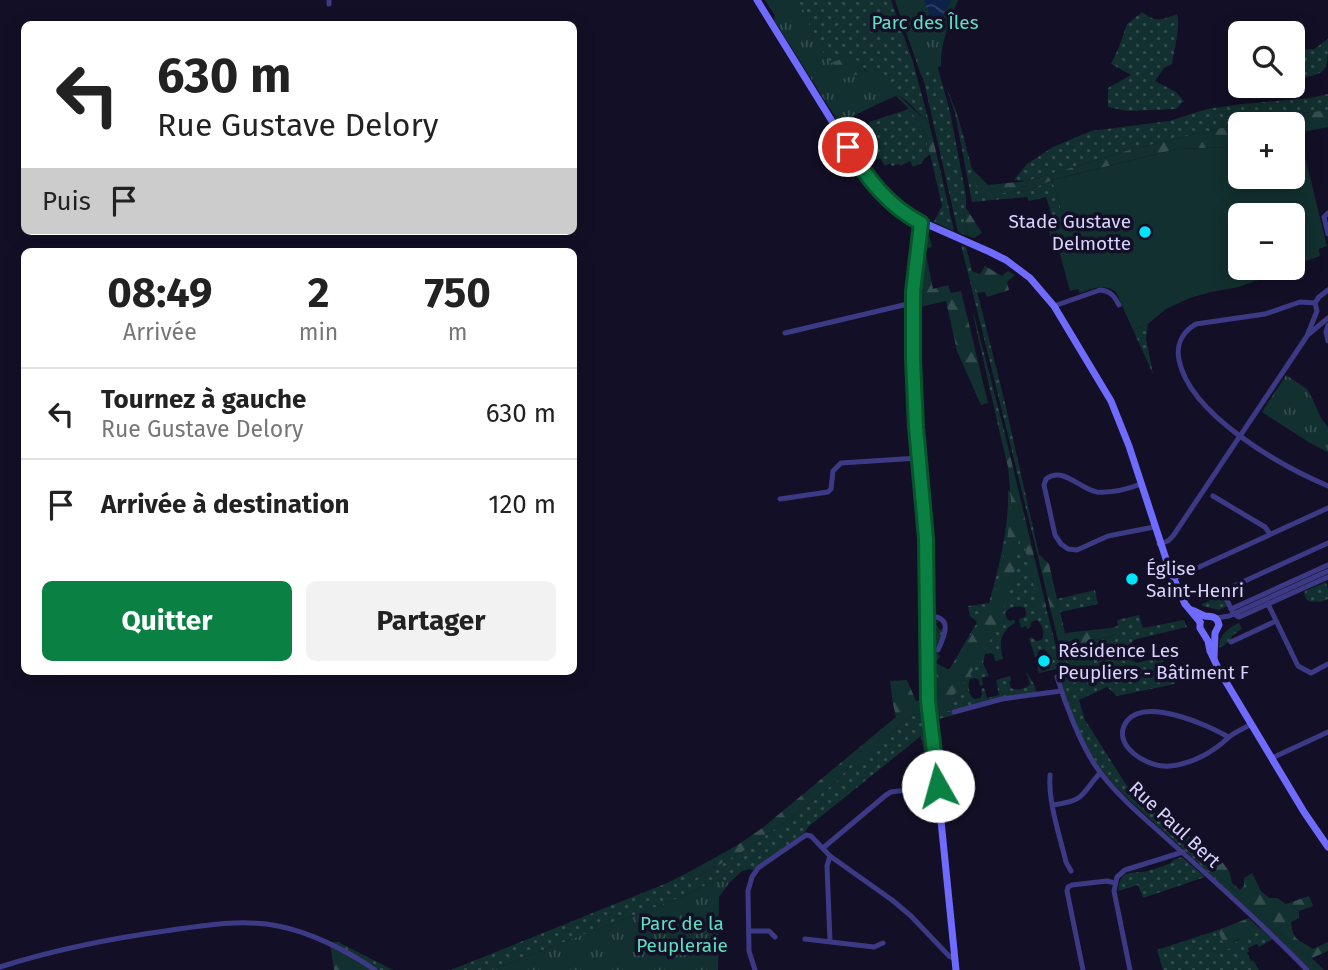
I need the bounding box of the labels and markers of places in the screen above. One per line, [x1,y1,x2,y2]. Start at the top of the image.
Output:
pin [818,117,878,177]
place label: Stade Gustave Delmotte [1009,210,1131,255]
marker: Stade Gustave Delmotte [1137,224,1153,240]
place label: Église Saint-Henri [1146,557,1244,602]
marker: Église Saint-Henri [1124,571,1140,587]
place label: Résidence Les Peupliers - Bâtiment F [1058,639,1249,684]
marker: Résidence Les Peupliers - Bâtiment F [1036,653,1052,669]

